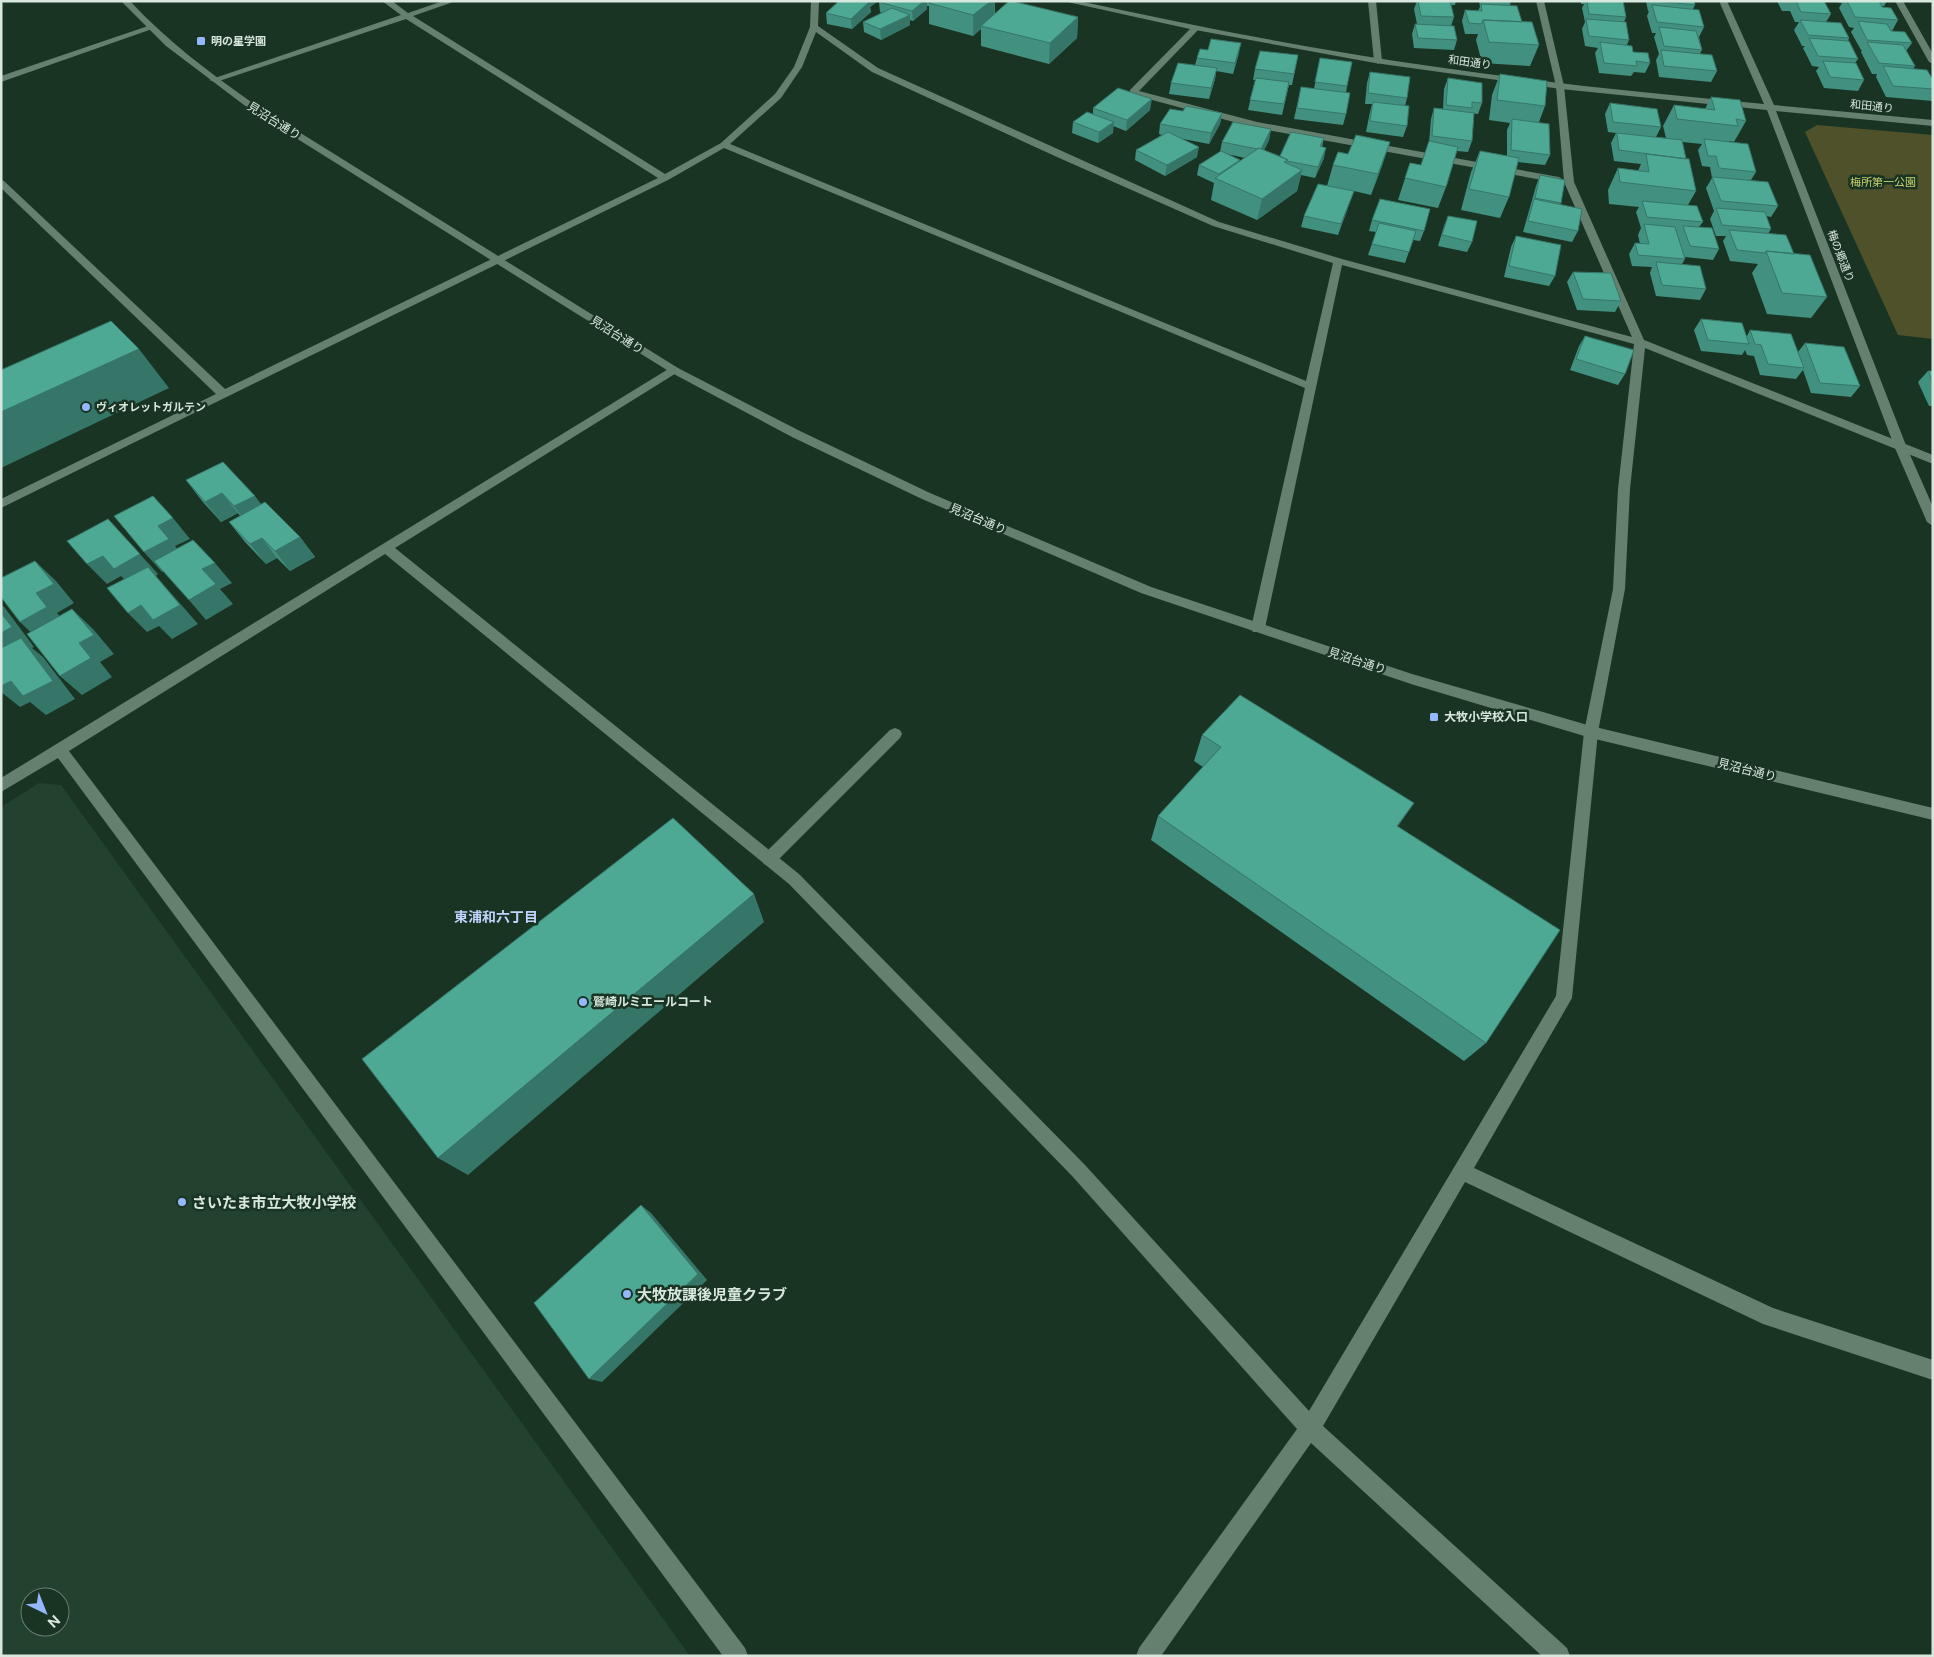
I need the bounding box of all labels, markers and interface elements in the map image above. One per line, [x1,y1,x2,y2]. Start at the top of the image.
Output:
marker: 明の星学園 [195,35,207,47]
place label: 明の星学園 [211,35,266,47]
street label: 和田通り [1447,53,1493,71]
street label: 和田通り [1849,98,1895,114]
street label: 見沼台通り [245,99,303,143]
park label: 梅所第一公園 [1850,176,1916,188]
street label: 梅の郷通り [1826,228,1856,284]
street label: 見沼台通り [588,313,646,357]
marker: ヴィオレットガルテン [80,401,92,413]
place label: ヴィオレットガルテン [96,401,206,413]
street label: 見沼台通り [948,501,1008,537]
street label: 見沼台通り [1326,645,1388,677]
place label: 大牧小学校入口 [1444,710,1528,724]
marker: 大牧小学校入口 [1428,711,1440,723]
street label: 見沼台通り [1716,756,1778,784]
district label: 東浦和六丁目 [454,909,538,925]
place label: 鷲崎ルミエールコート [593,995,713,1009]
marker: 鷲崎ルミエールコート [577,996,589,1008]
place label: さいたま市立大牧小学校 [192,1194,357,1211]
marker: さいたま市立大牧小学校 [176,1196,188,1208]
place label: 大牧放課後児童クラブ [637,1286,787,1303]
marker: 大牧放課後児童クラブ [621,1288,633,1300]
north arrow [20,1587,70,1637]
text: N [44,1612,63,1631]

